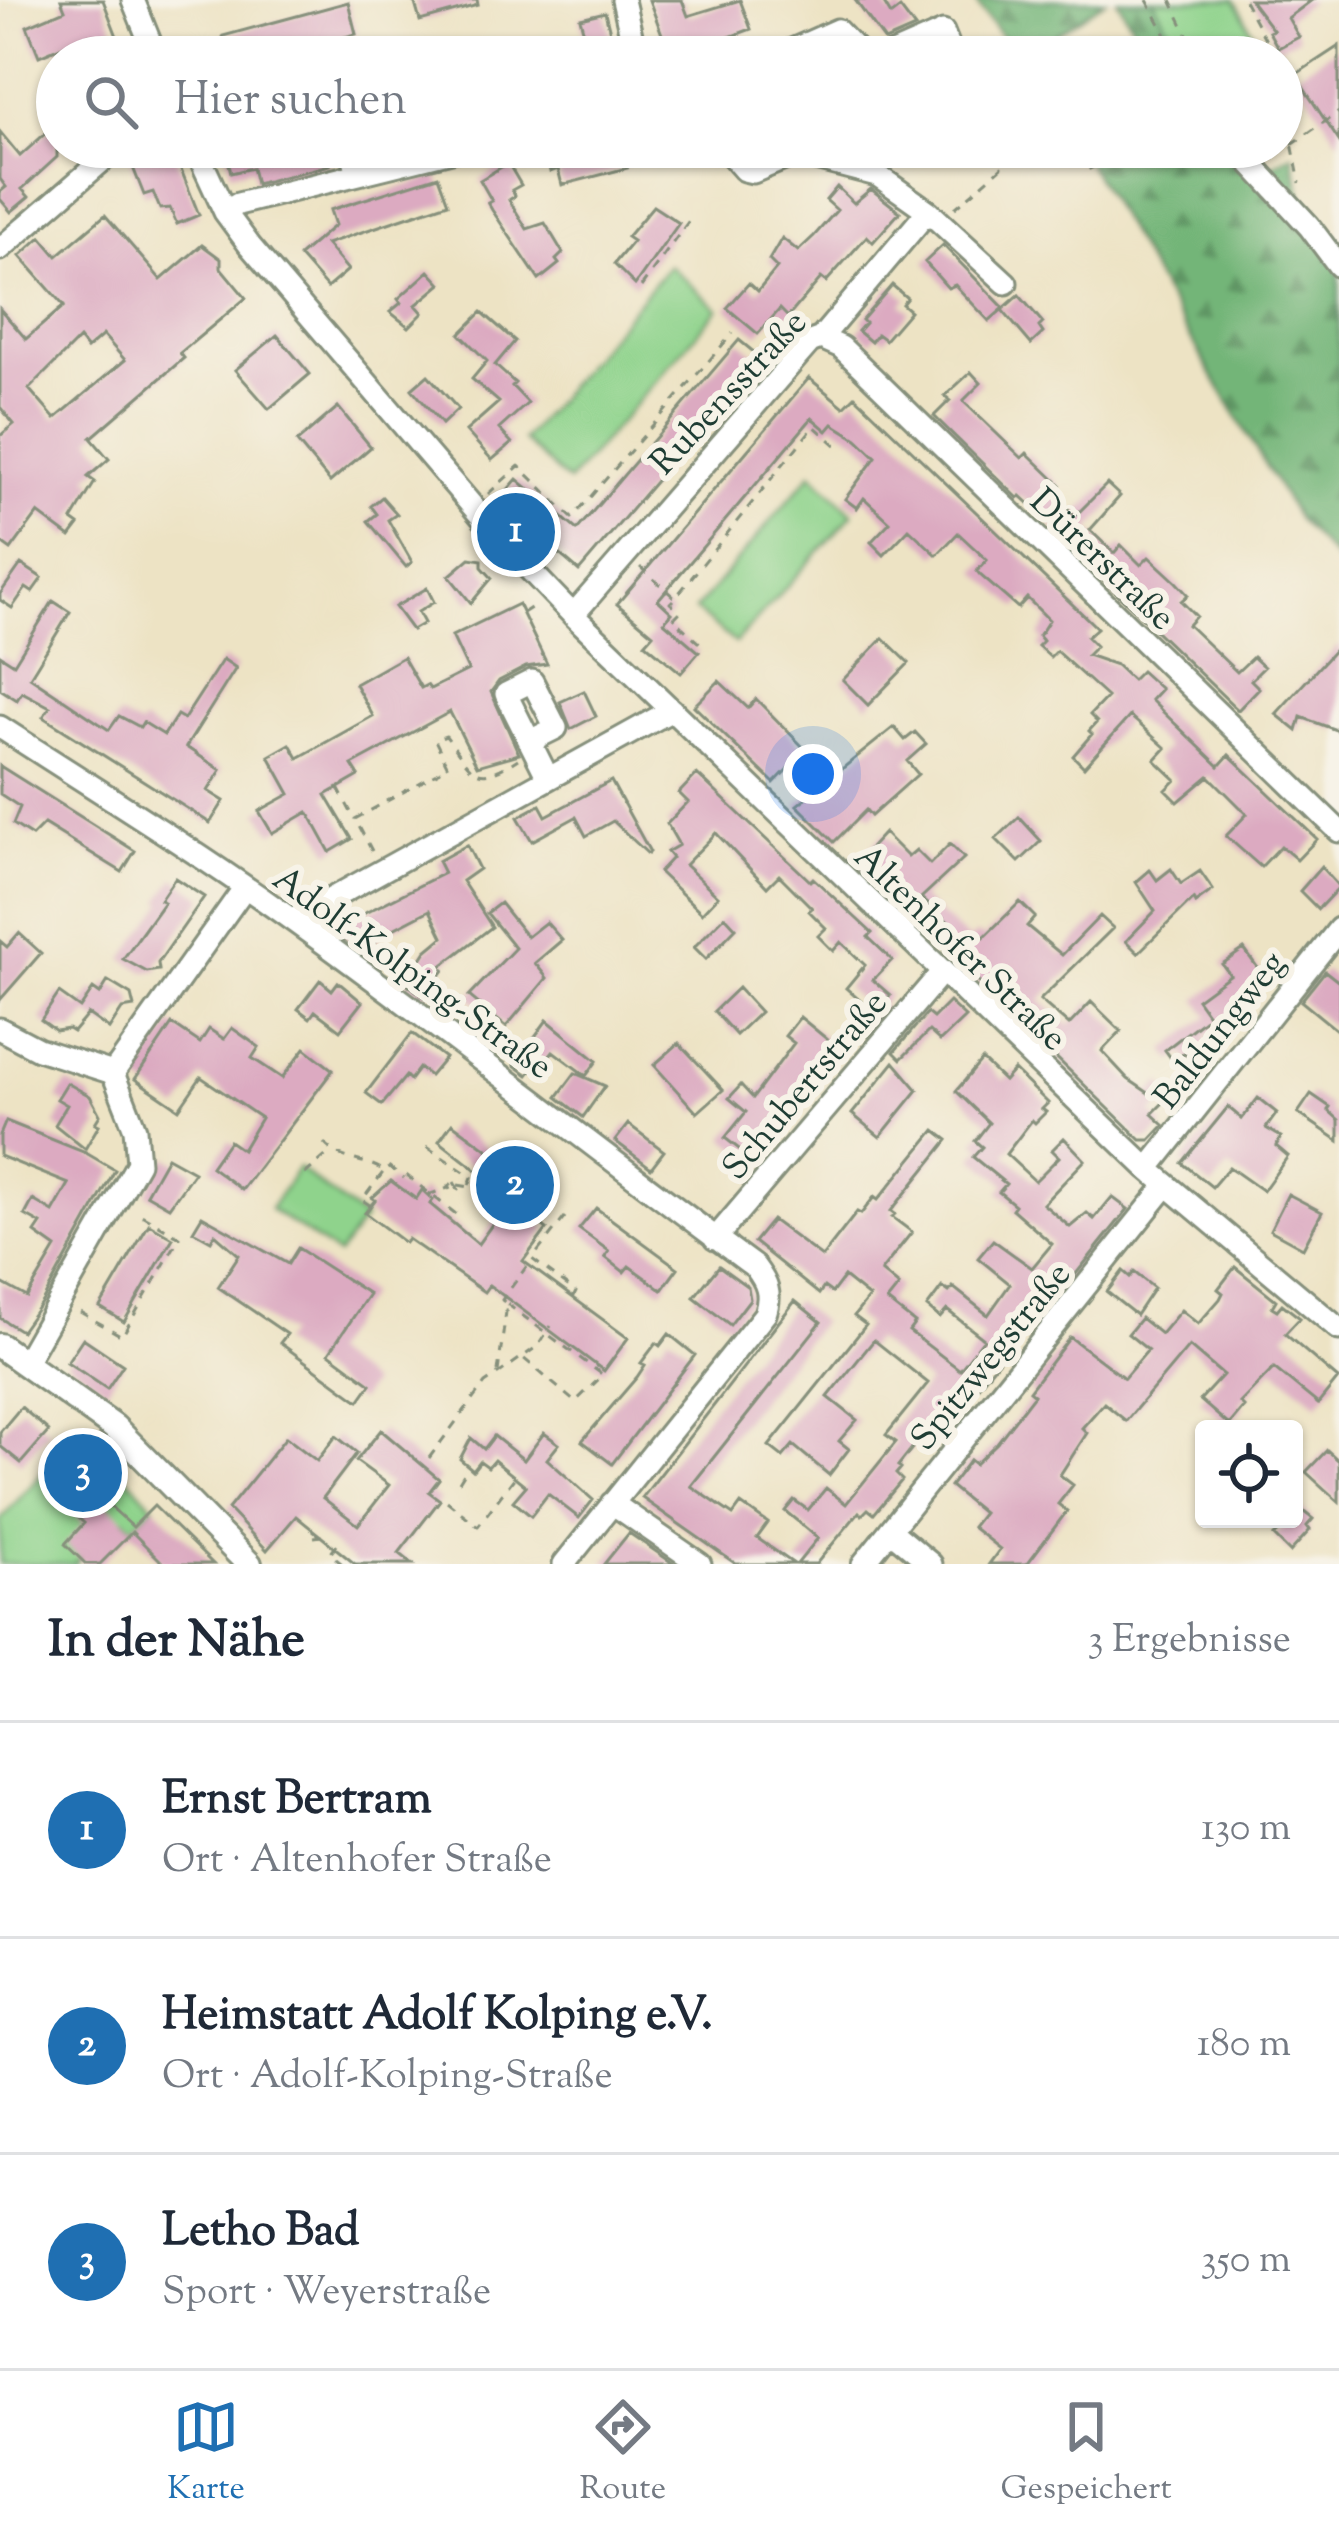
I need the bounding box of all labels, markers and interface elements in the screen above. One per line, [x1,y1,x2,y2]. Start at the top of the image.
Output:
search box [36,36,1303,168]
icon: search [78,69,144,135]
text: Hier suchen [174,70,407,135]
street label: Rubensstraße [640,299,820,488]
street label: Dürerstraße [1017,478,1186,644]
pin: 1 [477,487,555,577]
your location [783,744,843,804]
street label: Altenhofer Straße [841,833,1078,1064]
street label: Adolf-Kolping-Straße [261,855,562,1094]
street label: Baldungweg [1143,941,1300,1122]
street label: Schubertstraße [711,981,901,1193]
pin: 2 [476,1140,554,1230]
street label: Spitzwegstraße [900,1252,1085,1463]
map controls [1195,1420,1303,1528]
button: locate [1195,1420,1303,1528]
pin: 3 [44,1428,122,1518]
text: In der Nähe [48,1606,305,1679]
text: 3 Ergebnisse [1088,1614,1291,1670]
text: Ernst Bertram [162,1769,432,1834]
text: 1 [80,1802,94,1858]
text: 130 m [1201,1802,1291,1858]
text: Ort · Altenhofer Straße [162,1834,552,1890]
text: Heimstatt Adolf Kolping e.V. [162,1985,713,2050]
text: 2 [78,2018,96,2074]
text: 180 m [1197,2018,1291,2074]
text: Ort · Adolf-Kolping-Straße [162,2050,613,2106]
text: Letho Bad [162,2201,359,2266]
text: 3 [79,2234,95,2290]
text: 350 m [1201,2234,1291,2290]
text: Sport · Weyerstraße [162,2266,491,2322]
tab: Karte [167,2394,245,2514]
tab: Route [580,2394,666,2514]
tab: Gespeichert [1001,2394,1172,2514]

